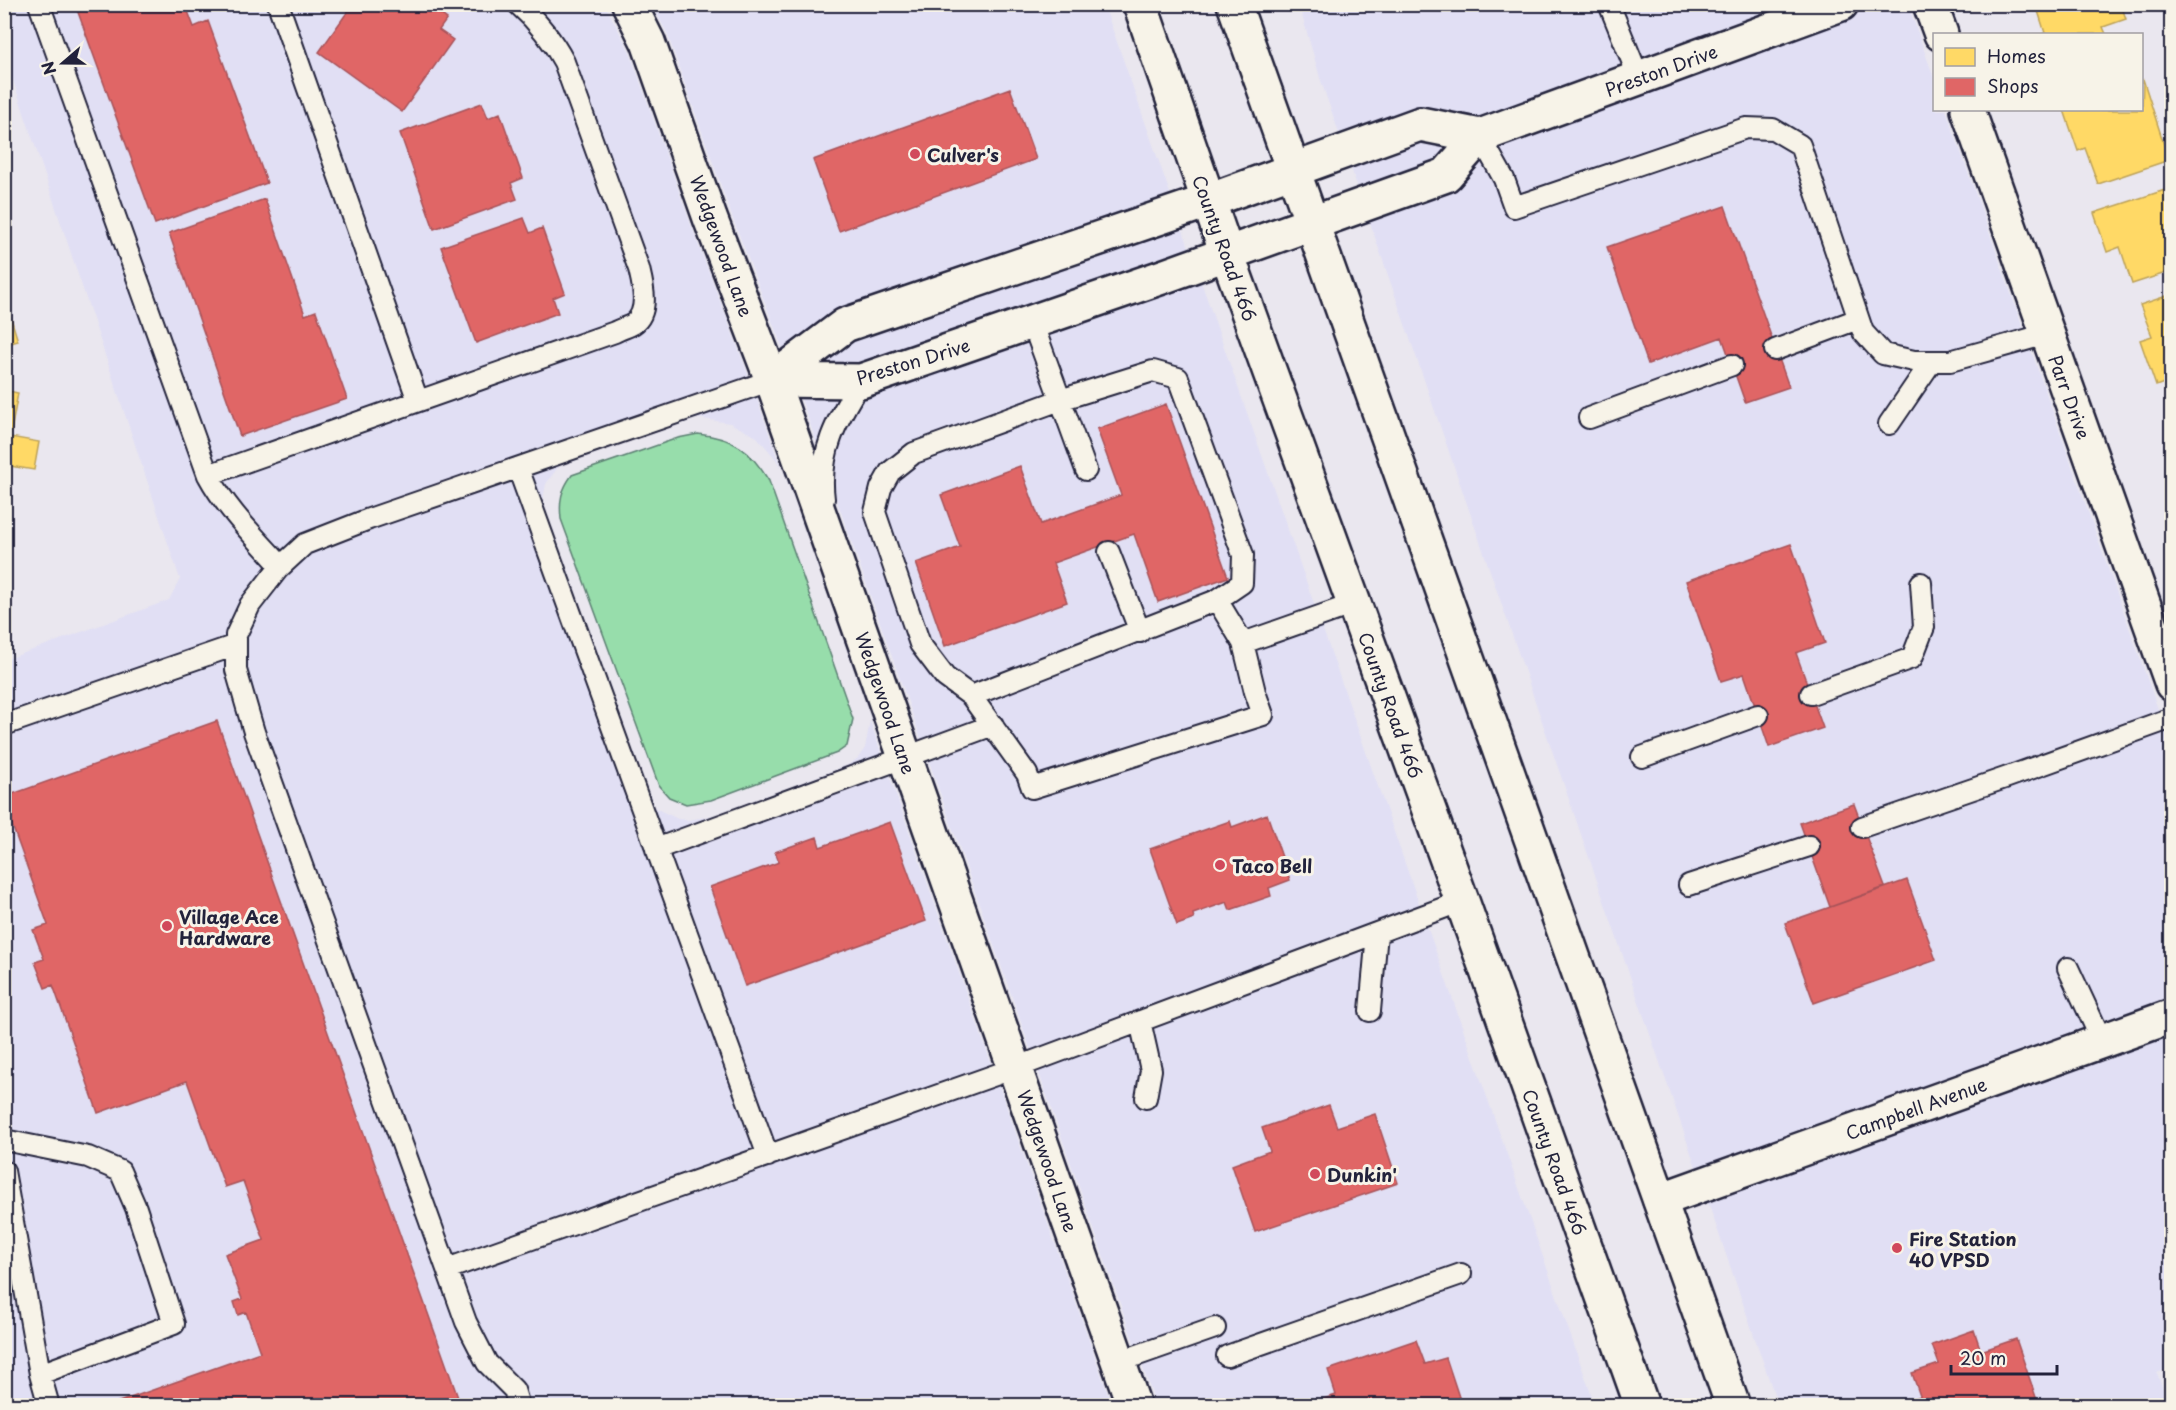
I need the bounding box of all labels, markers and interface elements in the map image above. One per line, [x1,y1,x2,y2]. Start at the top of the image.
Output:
north arrow [33,33,93,93]
legend [1933,33,2143,111]
street label: Preston Drive [1601,37,1721,103]
text: Homes [1987,42,2045,69]
text: N [35,58,61,79]
text: Shops [1987,72,2038,99]
place label: Culver's [927,141,999,168]
marker: Culver's [908,147,922,161]
street label: Wedgewood Lane [684,171,760,321]
street label: County Road 466 [1186,171,1264,325]
street label: Preston Drive [853,331,973,391]
street label: Parr Drive [2042,351,2098,443]
street label: Wedgewood Lane [849,628,923,778]
street label: County Road 466 [1352,628,1430,782]
place label: Taco Bell [1232,852,1312,879]
marker: Taco Bell [1213,858,1227,872]
place label: Village Ace Hardware [179,903,279,951]
marker: Village Ace Hardware [160,919,174,933]
street label: Campbell Avenue [1842,1070,1991,1146]
street label: County Road 466 [1516,1085,1594,1239]
street label: Wedgewood Lane [1011,1086,1085,1236]
place label: Dunkin' [1327,1161,1397,1188]
marker: Dunkin' [1308,1167,1322,1181]
place label: Fire Station 40 VPSD [1909,1225,2017,1273]
marker: Fire Station 40 VPSD [1890,1241,1904,1255]
scale bar [1951,1338,2058,1376]
text: 20 m [1960,1344,2006,1371]

